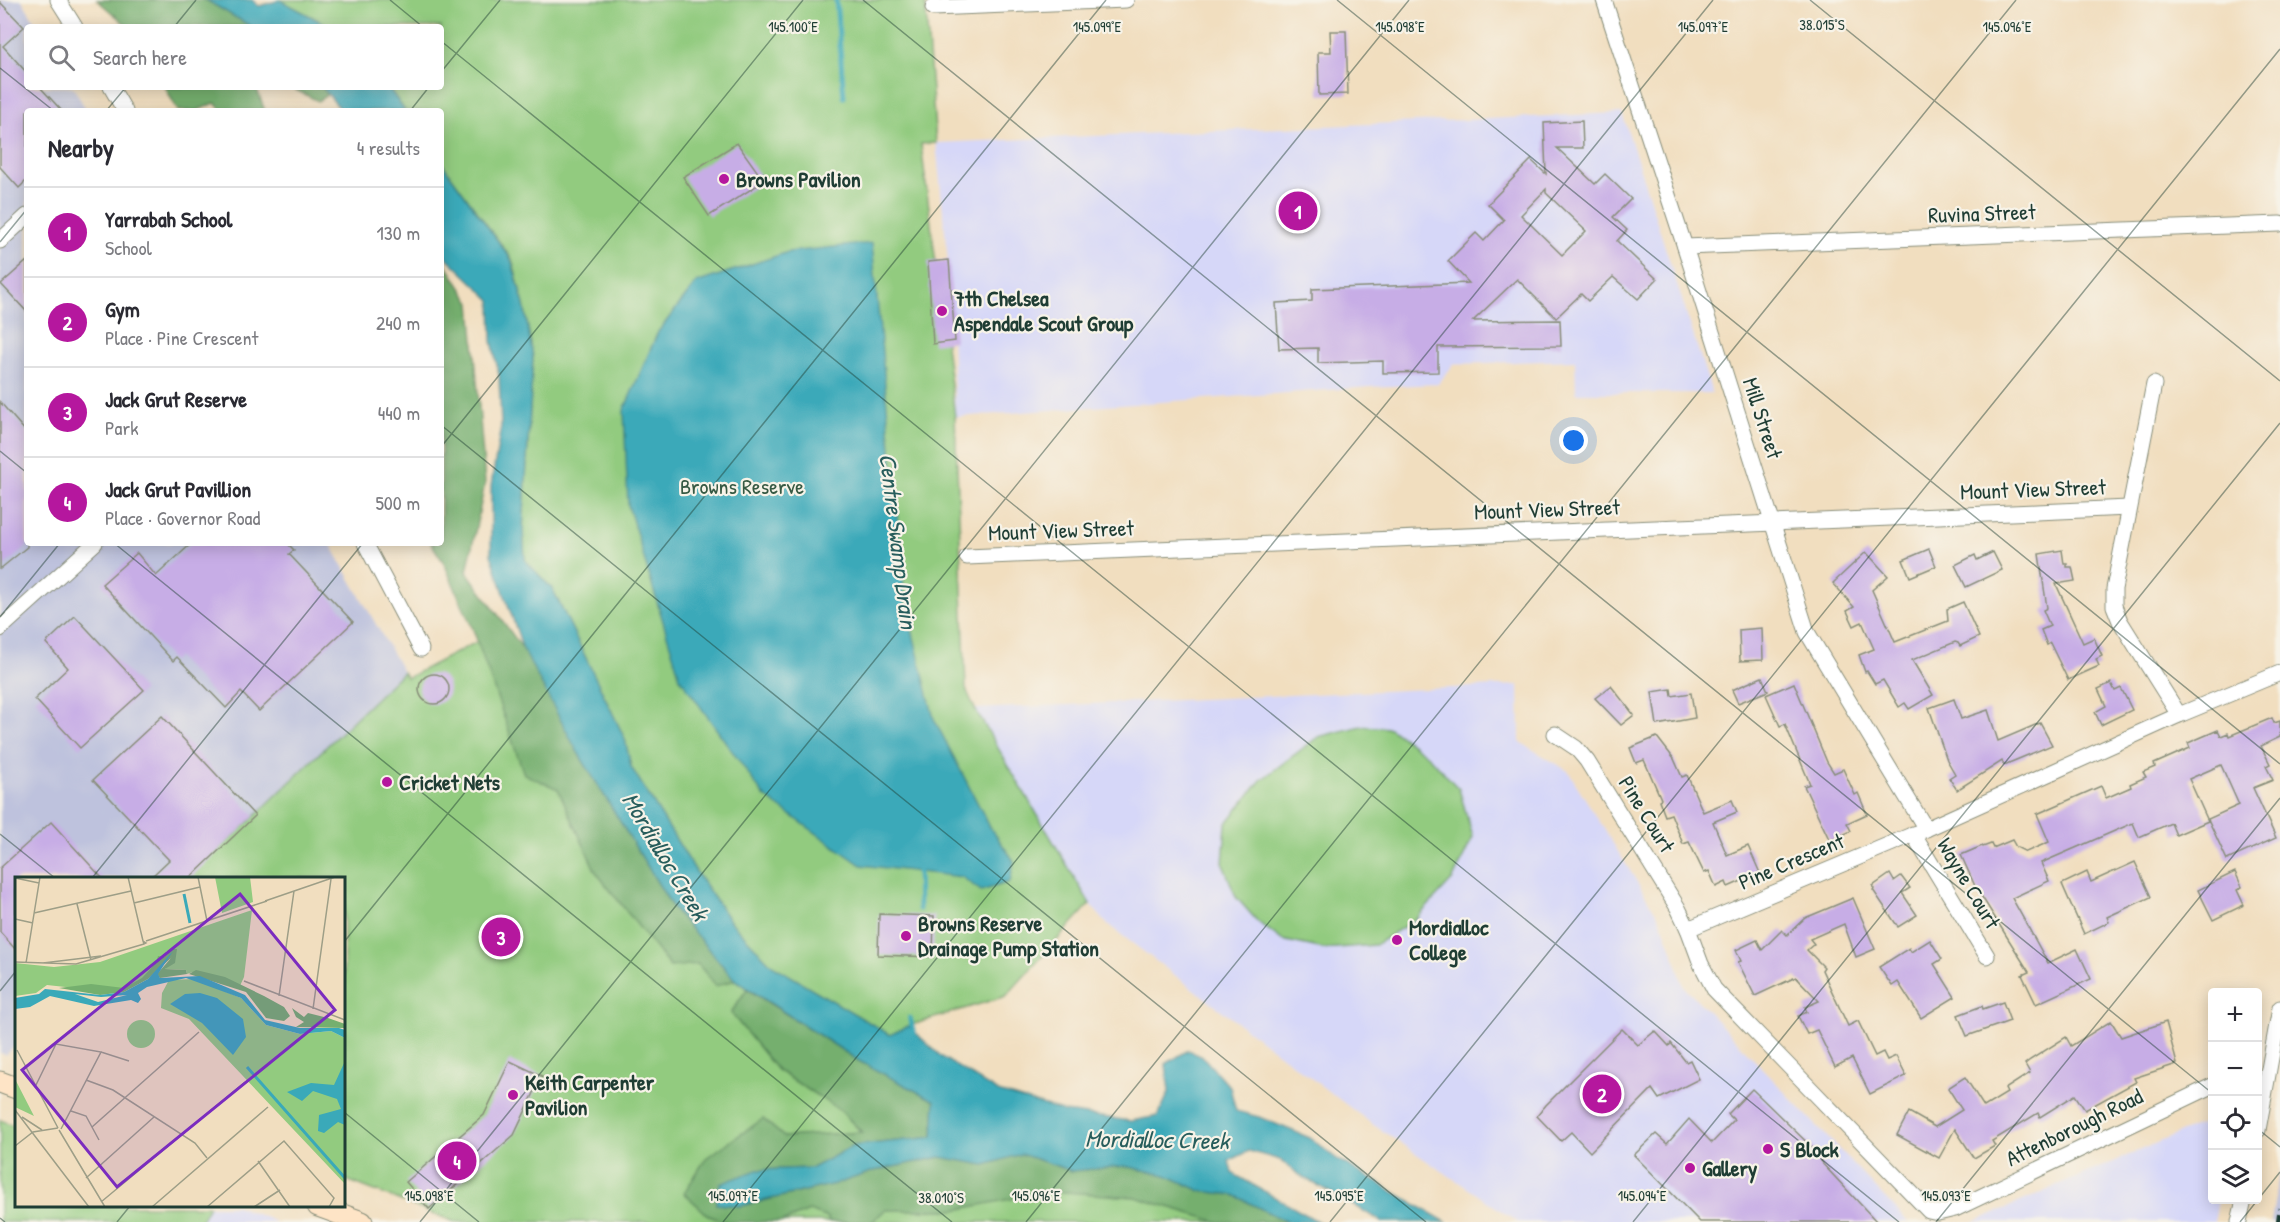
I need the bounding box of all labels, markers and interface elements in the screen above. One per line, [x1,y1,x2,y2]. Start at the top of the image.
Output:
text: 38.015°S [1799,14,1845,35]
text: 145.100°E [768,16,818,37]
text: 145.099°E [1073,16,1122,37]
text: 145.098°E [1375,16,1425,37]
text: 145.097°E [1678,16,1729,37]
text: 145.096°E [1983,16,2032,37]
search box [24,24,444,90]
icon: search [45,41,78,74]
text: Search here [93,42,187,72]
text: Nearby [48,130,114,165]
text: 4 results [357,134,420,161]
place label: Browns Pavilion [736,164,861,194]
marker: Browns Pavilion [717,172,731,186]
pin: 1 [1278,188,1318,234]
street label: Ruvina Street [1928,196,2037,230]
text: Yarrabah School [105,204,232,234]
text: 1 [64,219,71,246]
text: 130 m [377,219,420,246]
text: School [105,234,152,261]
place label: 7th Chelsea Aspendale Scout Group [953,283,1134,339]
text: Gym [105,294,140,324]
marker: 7th Chelsea Aspendale Scout Group [935,304,949,318]
text: 2 [63,309,72,336]
text: 240 m [376,309,420,336]
text: Place · Pine Crescent [105,324,258,351]
street label: Mill Street [1736,374,1790,463]
text: Jack Grut Reserve [105,384,247,414]
text: 3 [63,399,72,426]
text: 440 m [378,399,420,426]
text: Park [105,414,138,441]
your location [1559,426,1588,455]
water label: Centre Swamp Drain [871,452,926,633]
park label: Browns Reserve [680,471,804,501]
street label: Mount View Street [1960,471,2107,507]
text: Jack Grut Pavillion [105,474,251,504]
text: 4 [64,489,71,516]
text: 500 m [375,489,420,516]
street label: Mount View Street [1474,491,1621,527]
text: Place · Governor Road [105,504,260,531]
street label: Mount View Street [988,512,1135,548]
place label: Cricket Nets [399,767,501,797]
street label: Pine Court [1612,770,1682,858]
marker: Cricket Nets [380,775,394,789]
water label: Mordialloc Creek [615,786,718,928]
street label: Pine Crescent [1734,825,1849,897]
street label: Wayne Court [1930,832,2008,934]
inset map [15,877,345,1207]
place label: Browns Reserve Drainage Pump Station [918,908,1099,964]
place label: Mordialloc College [1409,912,1489,968]
pin: 3 [482,914,520,960]
marker: Browns Reserve Drainage Pump Station [899,929,913,943]
marker: Mordialloc College [1390,933,1404,947]
map controls [2208,988,2262,1204]
button: + [2208,988,2262,1042]
button: − [2208,1042,2262,1096]
place label: Keith Carpenter Pavilion [525,1067,655,1122]
pin: 2 [1582,1072,1622,1116]
street label: Attenborough Road [2001,1081,2148,1173]
marker: Keith Carpenter Pavilion [506,1088,520,1102]
button: locate [2208,1096,2262,1150]
water label: Mordialloc Creek [1085,1122,1231,1156]
place label: S Block [1780,1134,1840,1164]
pin: 4 [438,1138,476,1184]
marker: S Block [1761,1142,1775,1156]
button: layers [2208,1150,2262,1204]
place label: Gallery [1702,1153,1758,1184]
marker: Gallery [1683,1161,1697,1175]
text: 145.098°E [404,1185,454,1206]
text: 145.097°E [708,1185,759,1206]
text: 145.096°E [1012,1185,1061,1206]
text: 145.095°E [1314,1185,1364,1206]
text: 145.094°E [1618,1185,1667,1206]
text: 145.093°E [1921,1185,1971,1206]
text: 38.010°S [918,1187,964,1208]

